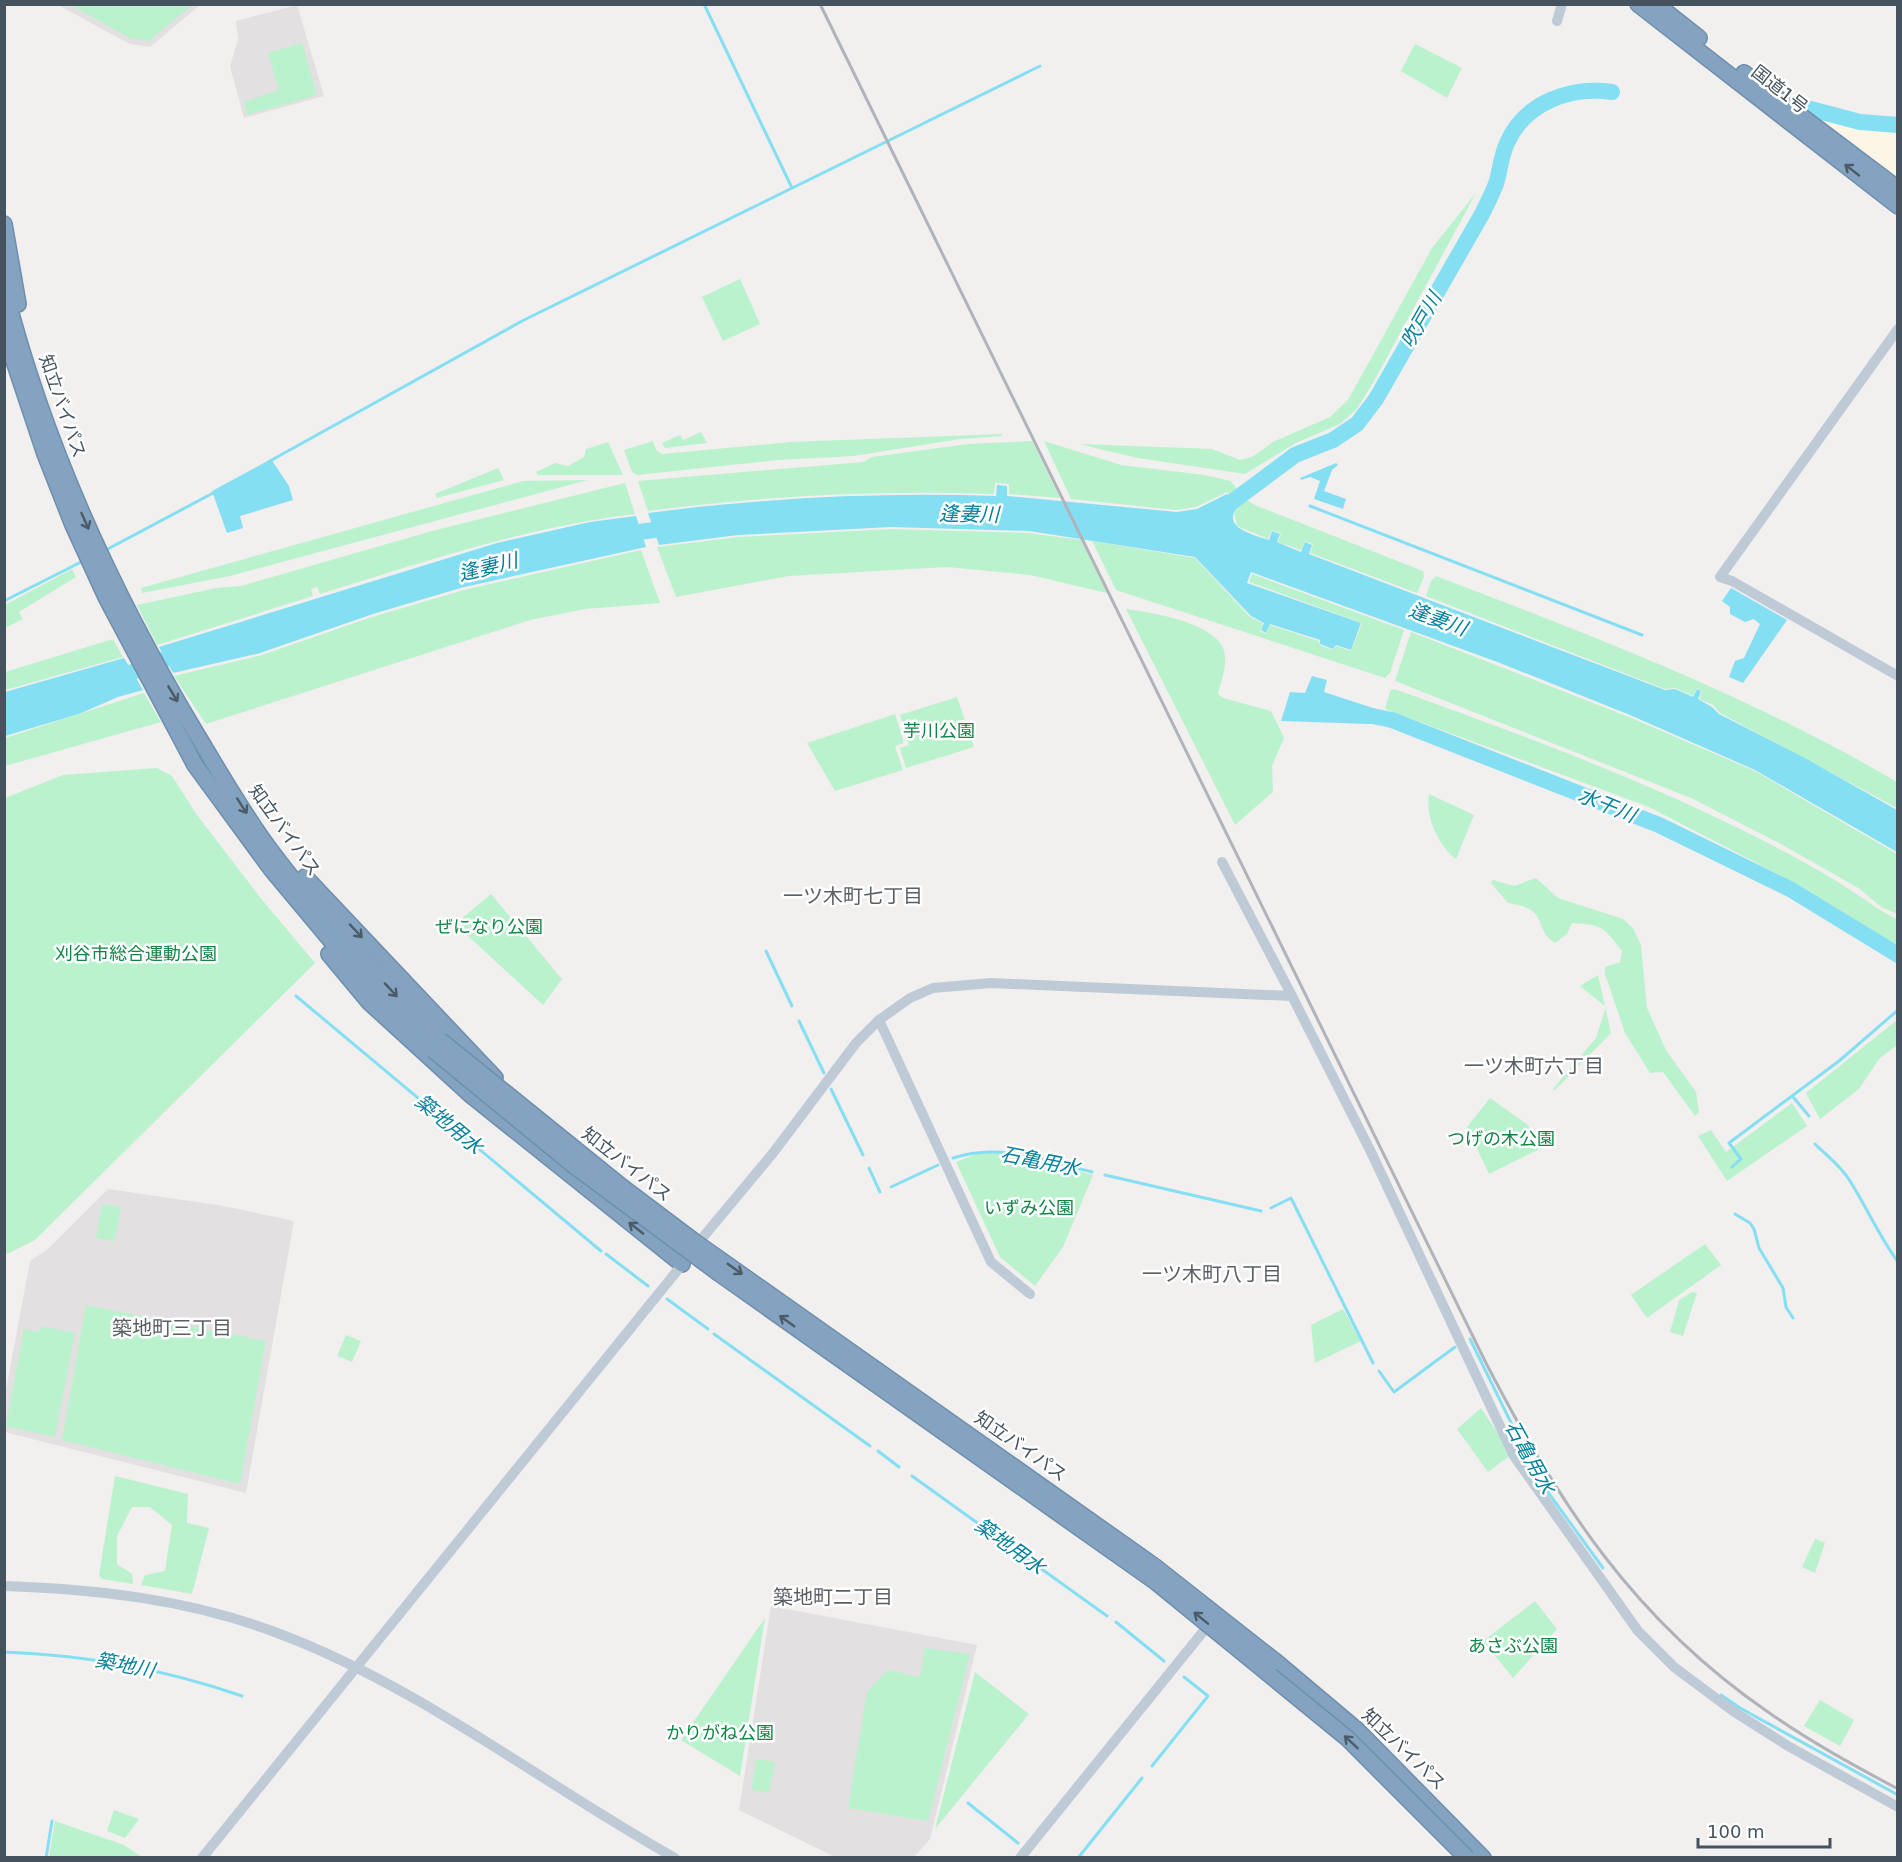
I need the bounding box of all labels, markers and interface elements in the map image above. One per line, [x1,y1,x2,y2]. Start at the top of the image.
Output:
street label: 国道1号 [1748,61,1812,117]
one-way arrow [1844,164,1860,177]
water label: 吹戸川 [1396,286,1447,352]
street label: 知立バイパス [36,352,90,460]
water label: 逢妻川 [939,501,1001,527]
one-way arrow [79,511,91,529]
water label: 逢妻川 [456,548,522,586]
water label: 逢妻川 [1406,597,1472,641]
one-way arrow [167,685,179,702]
park label: 芋川公園 [903,720,975,741]
street label: 知立バイパス [245,780,325,880]
water label: 水干川 [1575,783,1641,828]
one-way arrow [237,797,249,814]
district label: 一ツ木町七丁目 [783,884,923,908]
park label: ぜになり公園 [435,916,543,937]
one-way arrow [349,923,363,938]
park label: 刈谷市総合運動公園 [55,943,217,964]
one-way arrow [384,982,398,997]
district label: 一ツ木町六丁目 [1464,1054,1604,1078]
water label: 築地用水 [411,1089,489,1160]
street label: 知立バイパス [578,1123,676,1205]
park label: つげの木公園 [1447,1128,1555,1149]
water label: 石亀用水 [998,1142,1084,1181]
park label: いずみ公園 [984,1197,1074,1218]
one-way arrow [628,1222,644,1235]
district label: 一ツ木町八丁目 [1142,1262,1282,1286]
one-way arrow [726,1263,742,1275]
one-way arrow [779,1315,795,1327]
district label: 築地町三丁目 [112,1316,232,1340]
street label: 知立バイパス [971,1407,1071,1485]
water label: 石亀用水 [1500,1416,1561,1500]
water label: 築地用水 [971,1513,1051,1580]
district label: 築地町二丁目 [773,1585,893,1609]
one-way arrow [1193,1611,1209,1624]
park label: あさぶ公園 [1468,1635,1558,1656]
water label: 築地川 [93,1647,159,1683]
street label: 知立バイパス [1358,1704,1450,1794]
park label: かりがね公園 [666,1722,774,1743]
one-way arrow [1344,1735,1359,1749]
scale bar [1698,1811,1830,1849]
text: 100 m [1707,1821,1765,1842]

